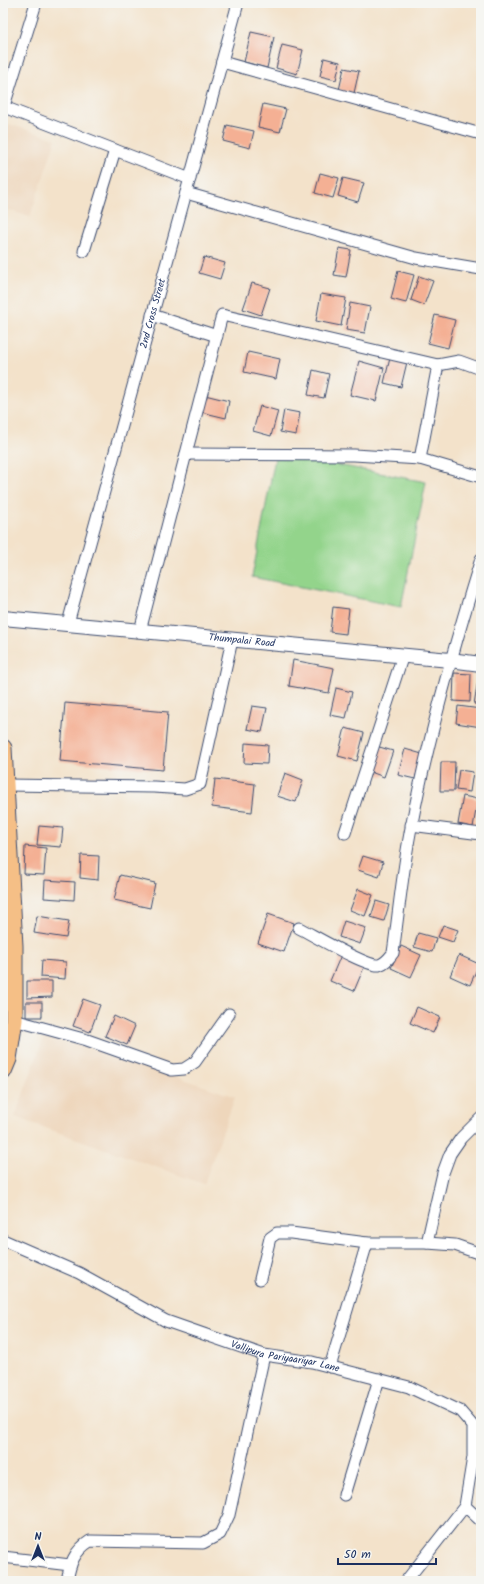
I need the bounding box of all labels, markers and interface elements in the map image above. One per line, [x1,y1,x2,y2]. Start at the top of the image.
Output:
street label: 2nd Cross Street [136,277,170,350]
street label: Thumpalai Road [208,629,277,652]
street label: Vallipura Pariyaariyar Lane [229,1336,342,1377]
north arrow [18,1526,58,1566]
text: N [35,1528,42,1546]
scale bar [338,1540,436,1566]
text: 50 m [344,1545,371,1564]

